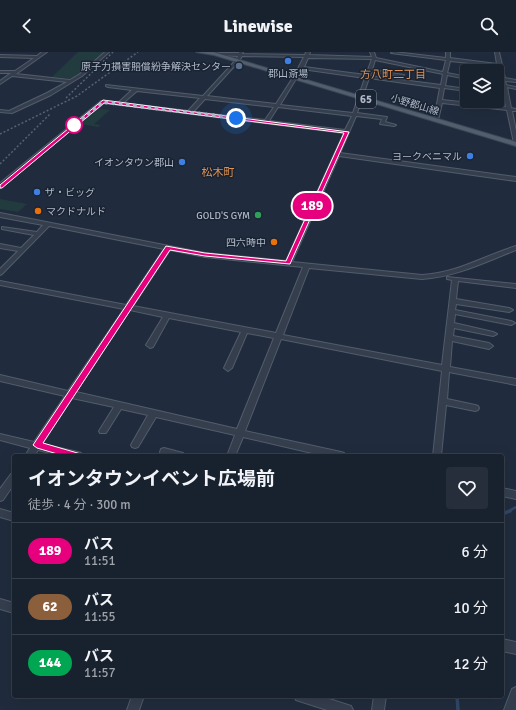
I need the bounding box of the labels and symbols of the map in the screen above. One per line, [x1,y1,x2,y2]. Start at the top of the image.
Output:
marker: 郡山斎場 [283,56,293,66]
place label: 原子力損害賠償紛争解決センター [81,61,231,73]
marker: 原子力損害賠償紛争解決センター [234,61,244,71]
place label: 郡山斎場 [268,68,308,80]
district label: 方八町二丁目 [360,68,426,81]
road number: 65 [356,90,376,108]
street label: 小野郡山線 [389,92,440,118]
your location [226,108,246,128]
unlabelled marker [65,116,83,134]
place label: ヨークベニマル [392,151,462,163]
marker: ヨークベニマル [465,151,475,161]
place label: イオンタウン郡山 [94,157,174,169]
marker: イオンタウン郡山 [177,157,187,167]
district label: 松木町 [202,166,235,179]
marker: ザ・ビッグ [32,187,42,197]
place label: ザ・ビッグ [45,187,95,199]
line badge: 189 [289,193,335,219]
marker: マクドナルド [33,206,43,216]
place label: マクドナルド [46,206,106,218]
place label: GOLD'S GYM [196,210,250,222]
marker: GOLD'S GYM [253,210,263,220]
place label: 四六時中 [226,237,266,249]
marker: 四六時中 [269,237,279,247]

